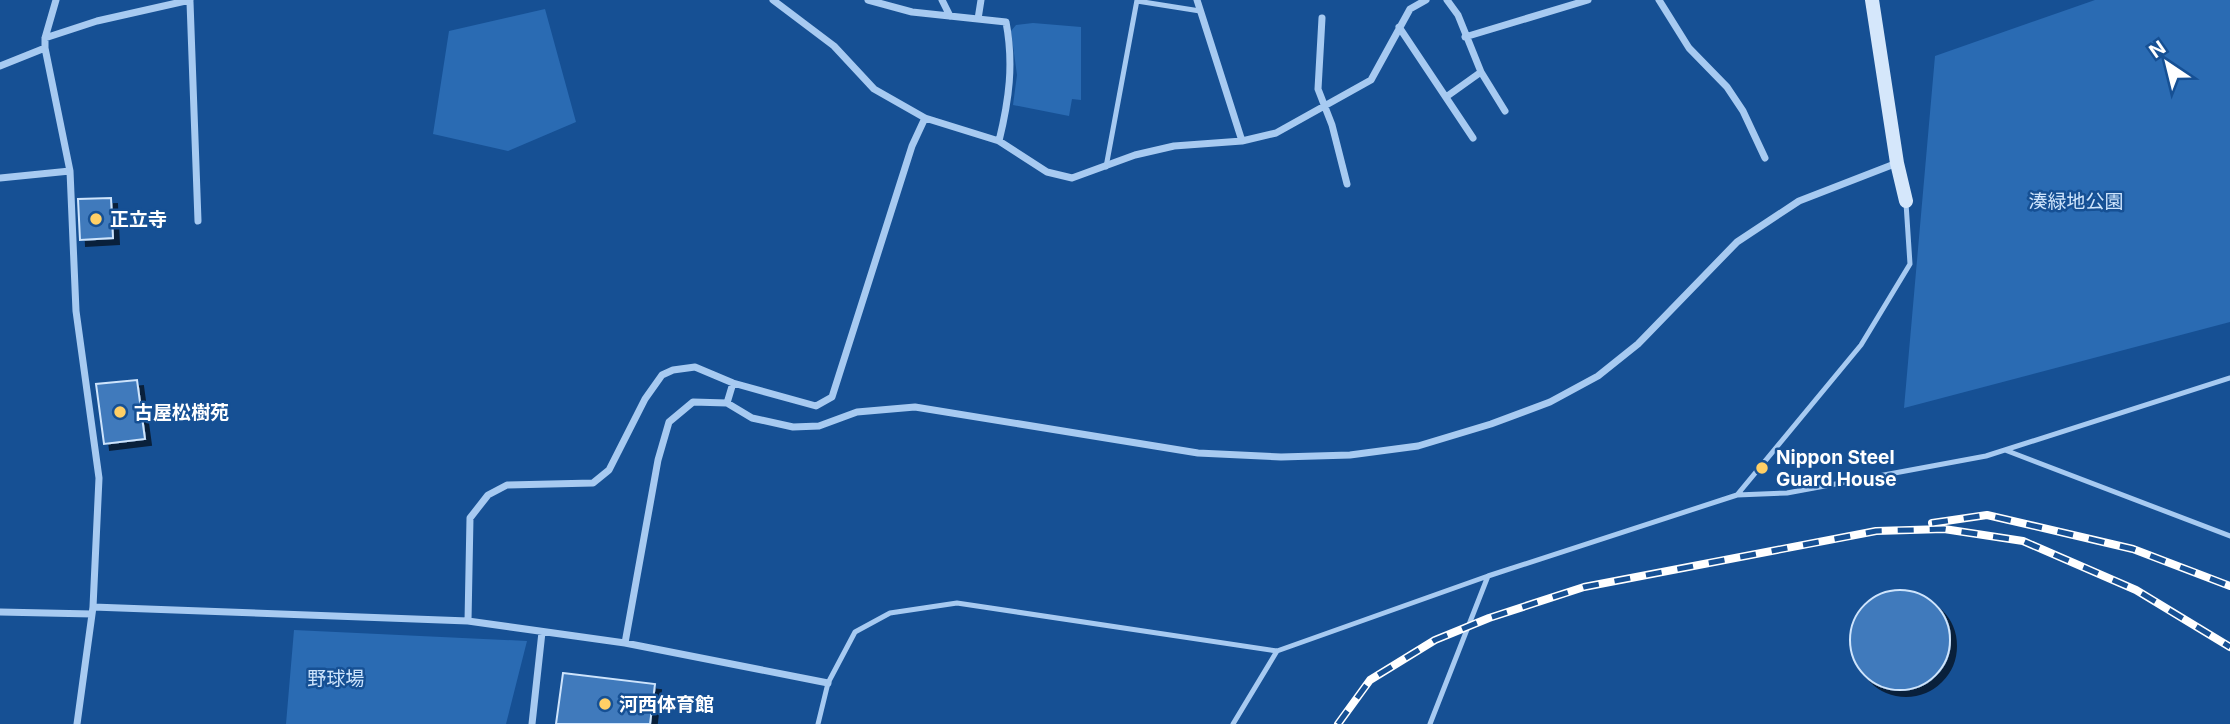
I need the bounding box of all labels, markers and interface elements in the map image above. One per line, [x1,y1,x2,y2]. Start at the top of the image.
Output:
north arrow [2132,28,2202,98]
text: N [2145,36,2170,63]
park label: 湊緑地公園 [2028,190,2124,213]
place label: 正立寺 [110,208,167,231]
marker: 正立寺 [88,211,104,227]
place label: 古屋松樹苑 [134,401,229,424]
marker: 古屋松樹苑 [112,404,128,420]
place label: Nippon Steel Guard House [1776,446,1897,491]
marker: Nippon Steel Guard House [1754,460,1770,476]
park label: 野球場 [307,667,365,690]
place label: 河西体育館 [619,693,714,716]
marker: 河西体育館 [597,696,613,712]

